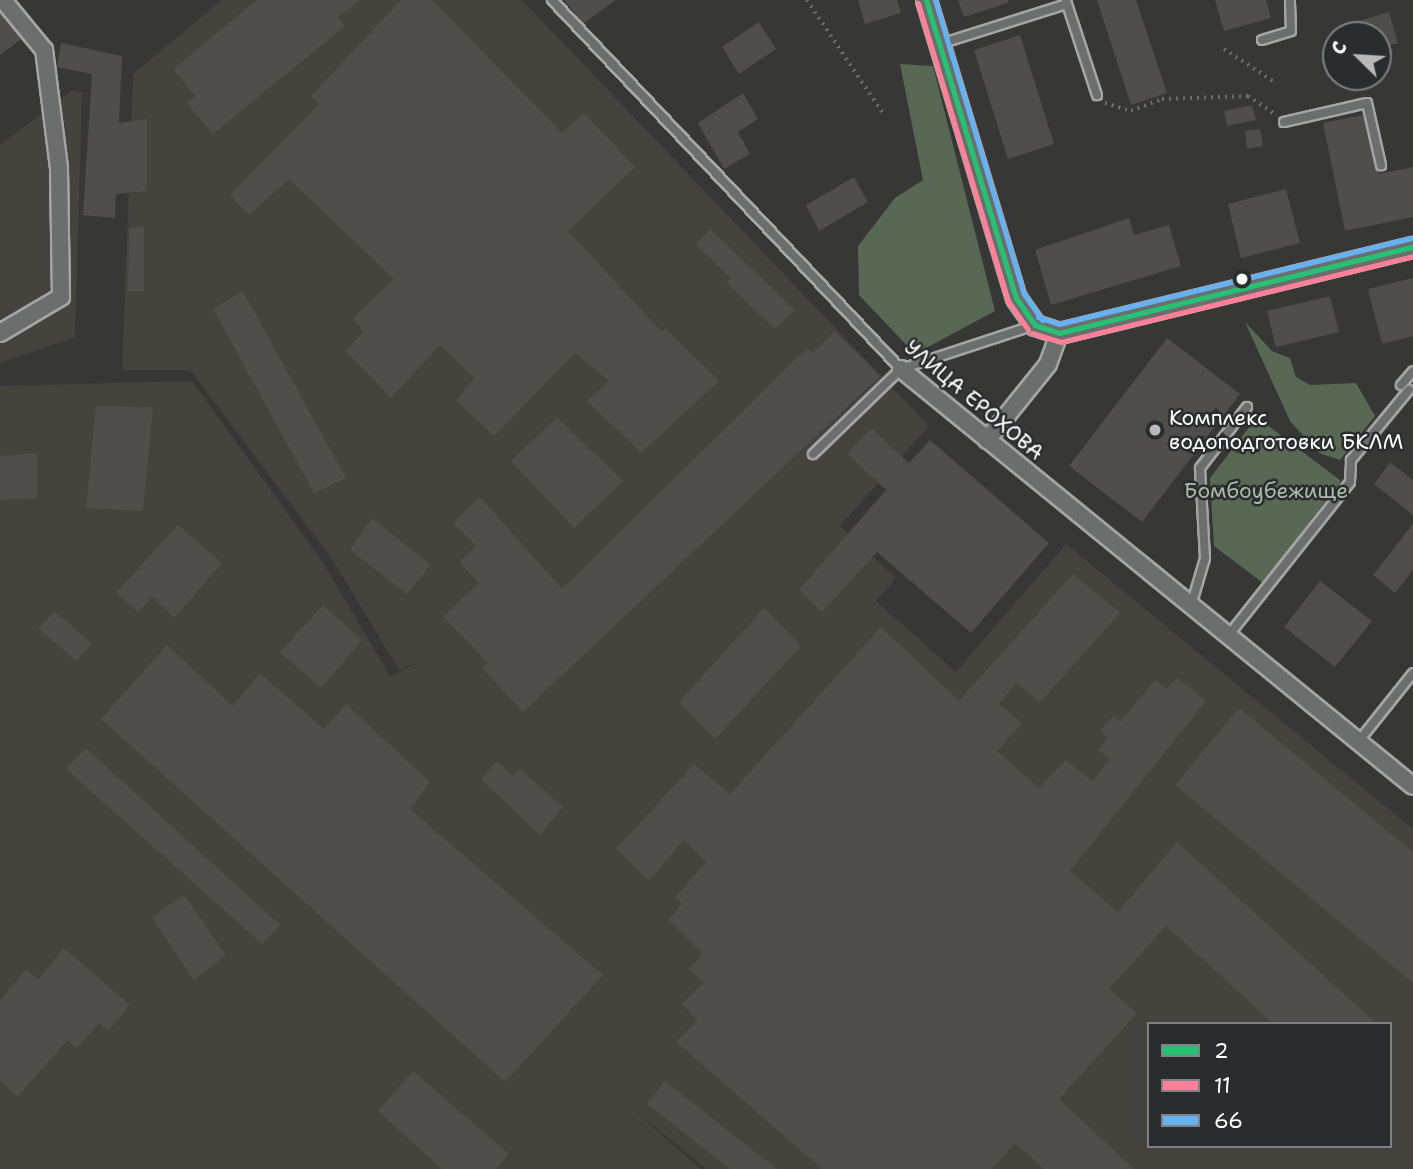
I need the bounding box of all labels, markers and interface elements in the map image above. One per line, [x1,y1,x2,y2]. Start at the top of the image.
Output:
north arrow [1322,21,1392,91]
text: С [1325,38,1353,58]
unlabelled marker [1235,272,1249,286]
street label: УЛИЦА ЕРОХОВА [899,334,1049,466]
place label: Комплекс водоподготовки БКЛМ [1169,405,1403,455]
marker: Комплекс водоподготовки БКЛМ [1147,422,1163,438]
park label: Бомбоубежище [1184,478,1348,504]
legend [1147,1022,1392,1148]
text: 2 [1214,1037,1229,1065]
text: 11 [1214,1072,1231,1100]
text: 66 [1214,1107,1243,1135]

